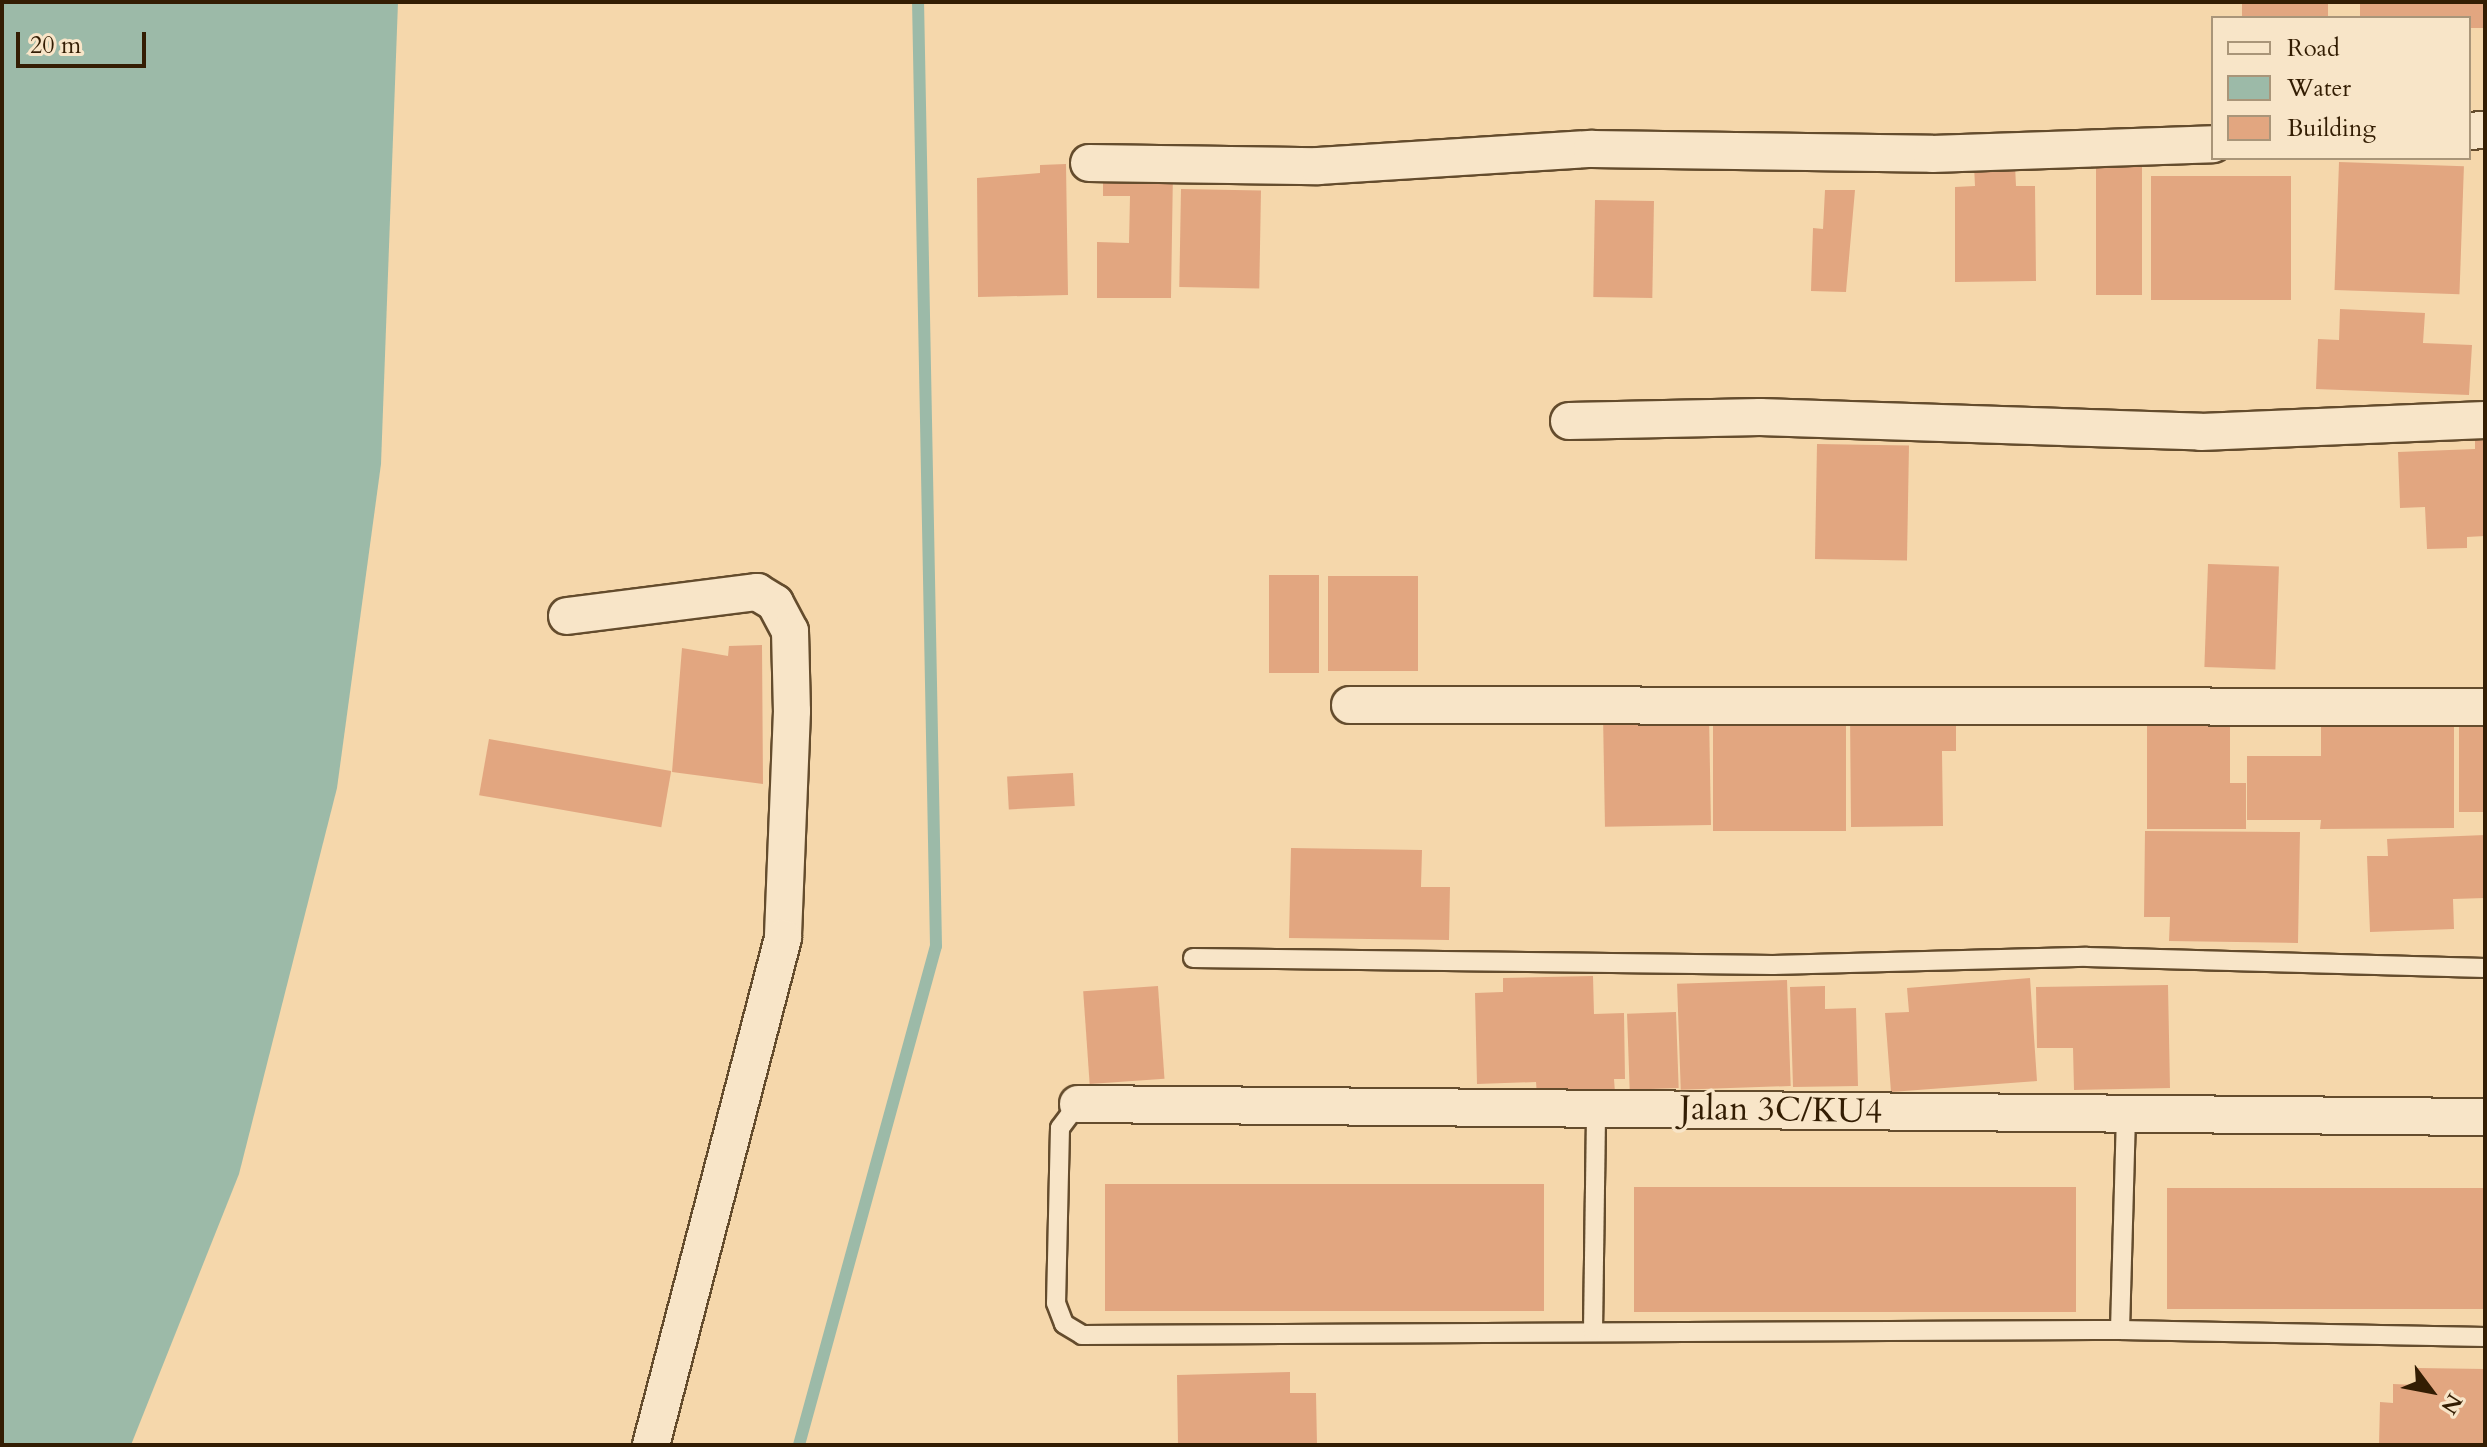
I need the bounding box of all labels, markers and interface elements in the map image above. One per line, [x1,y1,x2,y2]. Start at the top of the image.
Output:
scale bar [20,16,150,66]
legend [2211,16,2471,160]
text: 20 m [30,29,81,62]
text: Road [2287,32,2340,65]
text: Water [2287,72,2351,105]
text: Building [2287,112,2376,145]
street label: Jalan 3C/KU4 [1679,1088,1883,1132]
north arrow [2391,1351,2471,1431]
text: N [2434,1388,2469,1420]

